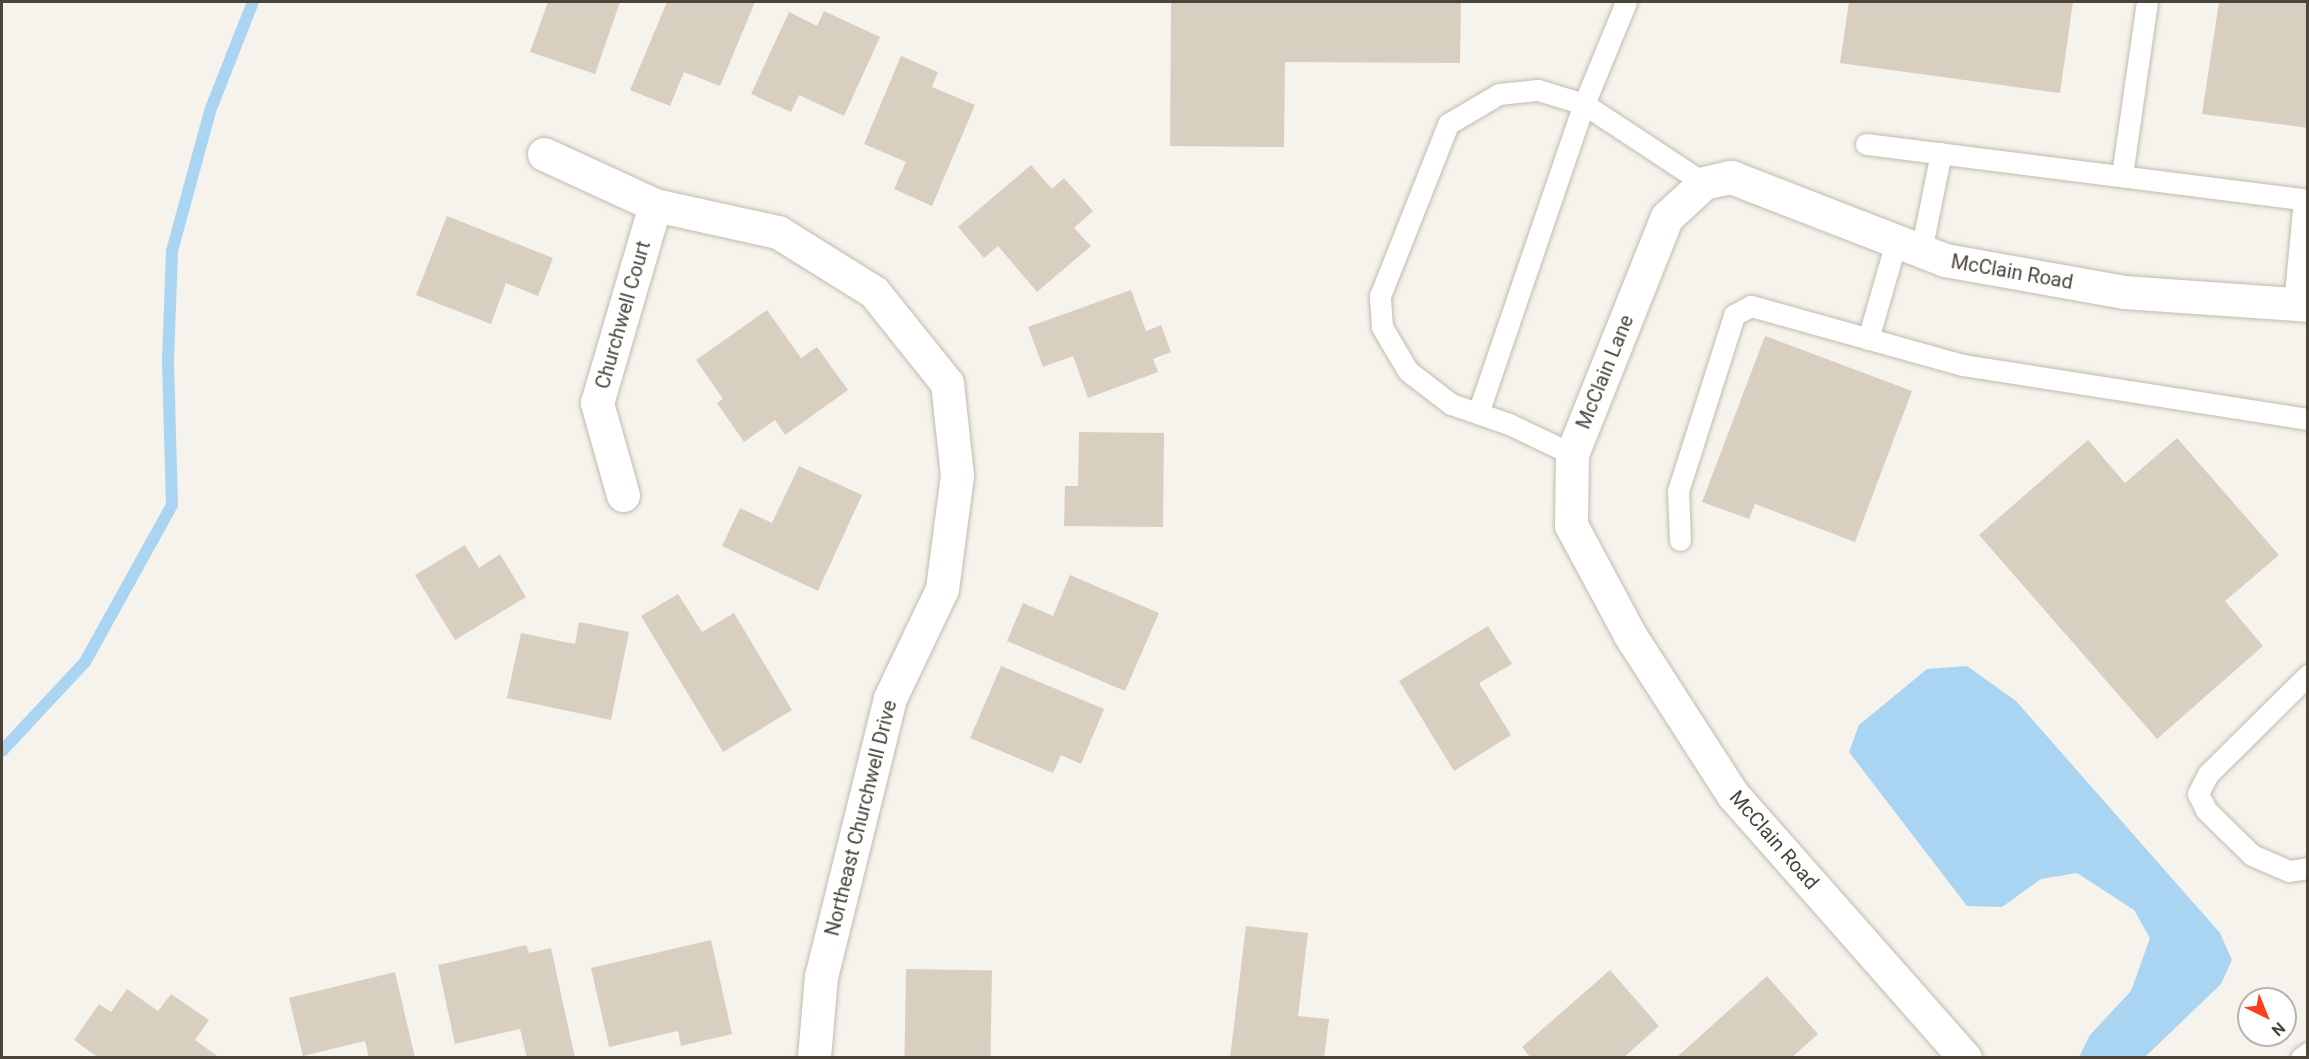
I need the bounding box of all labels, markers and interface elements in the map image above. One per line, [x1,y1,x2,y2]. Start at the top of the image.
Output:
street label: Churchwell Court [590,238,656,392]
street label: McClain Road [1949,249,2075,295]
street label: McClain Lane [1571,311,1639,433]
street label: Northeast Churchwell Drive [820,698,902,938]
street label: McClain Road [1724,786,1824,894]
north arrow [2237,987,2297,1047]
text: N [2268,1018,2289,1040]

